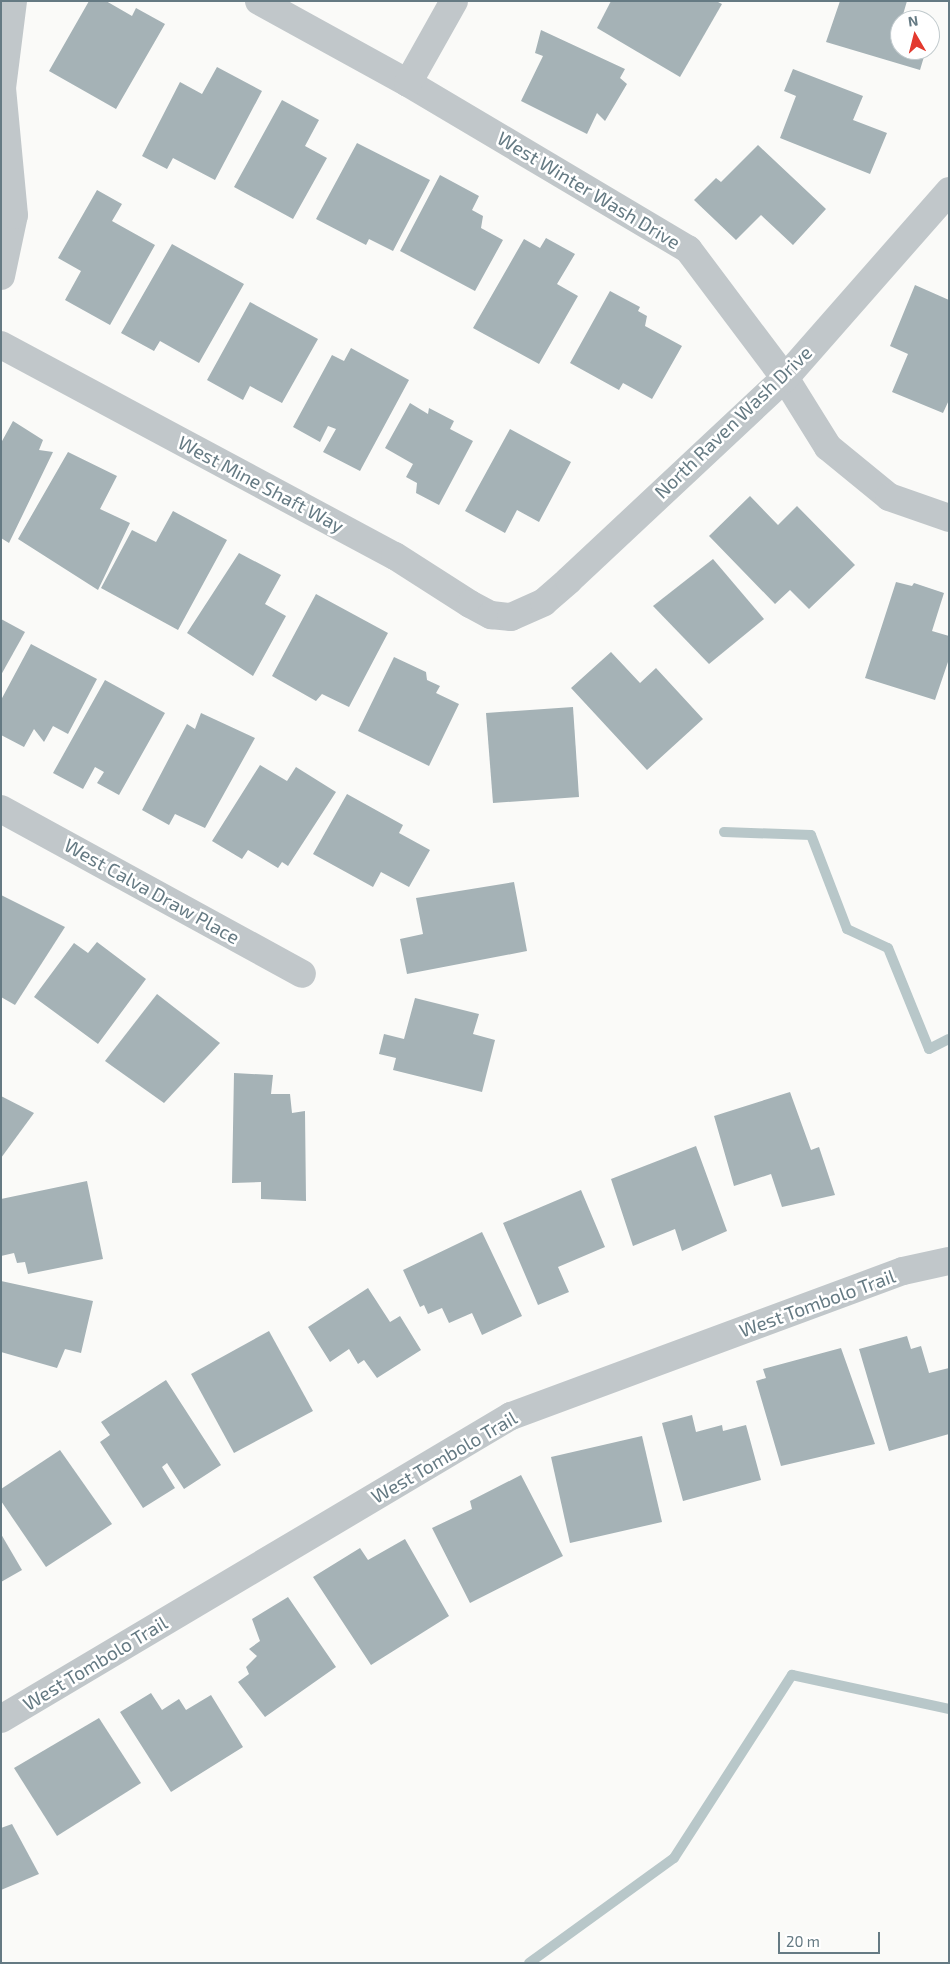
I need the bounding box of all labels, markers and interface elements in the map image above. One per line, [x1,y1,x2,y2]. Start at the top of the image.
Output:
north arrow [890,10,940,60]
text: N [907,12,919,30]
street label: West Winter Wash Drive [493,126,685,254]
street label: North Raven Wash Drive [649,341,817,503]
street label: West Mine Shaft Way [174,431,348,537]
street label: West Calva Draw Place [60,833,244,949]
street label: West Tombolo Trail [735,1264,899,1342]
street label: West Tombolo Trail [367,1406,521,1508]
street label: West Tombolo Trail [18,1611,172,1715]
scale bar [780,1922,882,1954]
text: 20 m [786,1932,820,1950]

